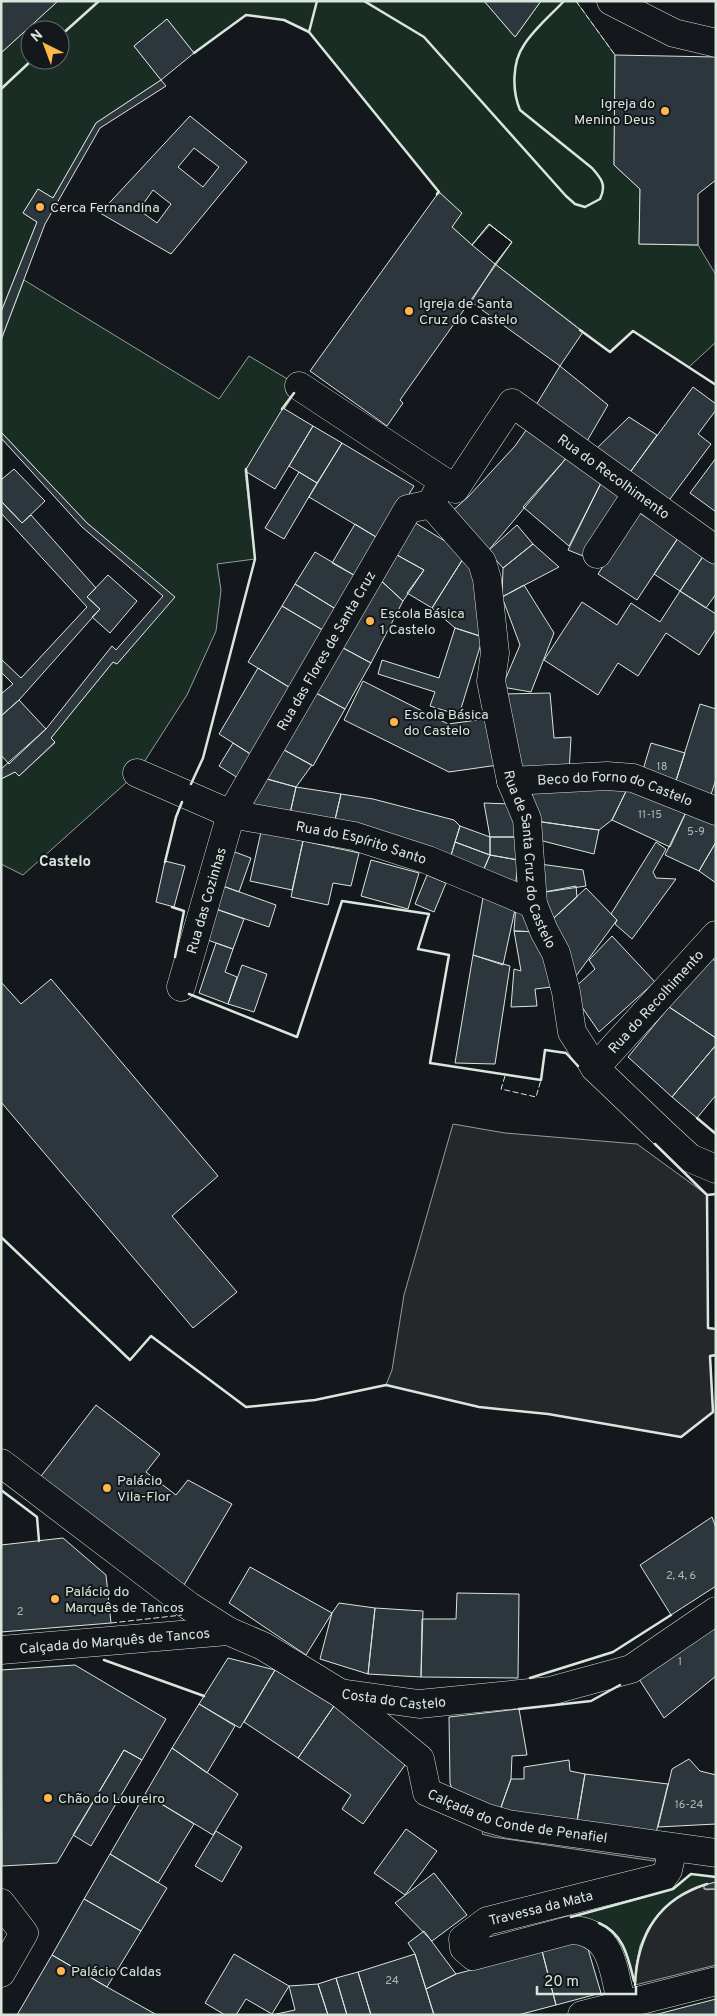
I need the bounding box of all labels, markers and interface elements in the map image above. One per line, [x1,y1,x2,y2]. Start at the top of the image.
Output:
north arrow [20,20,70,70]
text: N [28,27,47,46]
place label: Igreja do Menino Deus [574,96,655,129]
marker: Igreja do Menino Deus [659,105,671,117]
place label: Cerca Fernandina [50,200,160,217]
marker: Cerca Fernandina [34,201,46,213]
place label: Igreja de Santa Cruz do Castelo [419,296,518,329]
marker: Igreja de Santa Cruz do Castelo [403,305,415,317]
street label: Rua do Recolhimento [554,431,672,524]
street label: Rua das Flores de Santa Cruz [274,568,380,734]
place label: Escola Básica 1 Castelo [380,606,465,639]
marker: Escola Básica 1 Castelo [364,615,376,627]
place label: Escola Básica do Castelo [404,707,489,740]
marker: Escola Básica do Castelo [388,716,400,728]
house number: 18 [657,760,667,774]
street label: Rua de Santa Cruz do Castelo [499,769,559,952]
street label: Beco do Forno do Castelo [537,769,695,811]
house number: 11-15 [638,808,662,822]
street label: Rua do Espírito Santo [294,819,429,869]
house number: 5-9 [687,825,705,839]
street label: Rua das Cozinhas [184,846,231,956]
district label: Castelo [39,853,91,872]
street label: Rua do Recolhimento [605,947,708,1058]
place label: Palácio Vila-Flor [117,1473,171,1506]
marker: Palácio Vila-Flor [101,1482,113,1494]
house number: 2, 4, 6 [666,1569,696,1583]
place label: Palácio do Marquês de Tancos [65,1584,184,1617]
marker: Palácio do Marquês de Tancos [49,1593,61,1605]
house number: 2 [17,1605,23,1619]
street label: Calçada do Marquês de Tancos [19,1626,211,1658]
house number: 1 [678,1655,682,1669]
street label: Costa do Castelo [340,1686,447,1714]
street label: Calçada do Conde de Penafiel [425,1786,608,1848]
place label: Chão do Loureiro [58,1791,165,1808]
marker: Chão do Loureiro [42,1792,54,1804]
house number: 16-24 [675,1798,703,1812]
street label: Travessa da Mata [487,1888,595,1930]
place label: Palácio Caldas [71,1964,161,1981]
scale bar [537,1964,636,1996]
marker: Palácio Caldas [55,1965,67,1977]
text: 20 m [544,1973,579,1992]
house number: 24 [385,1974,399,1988]

